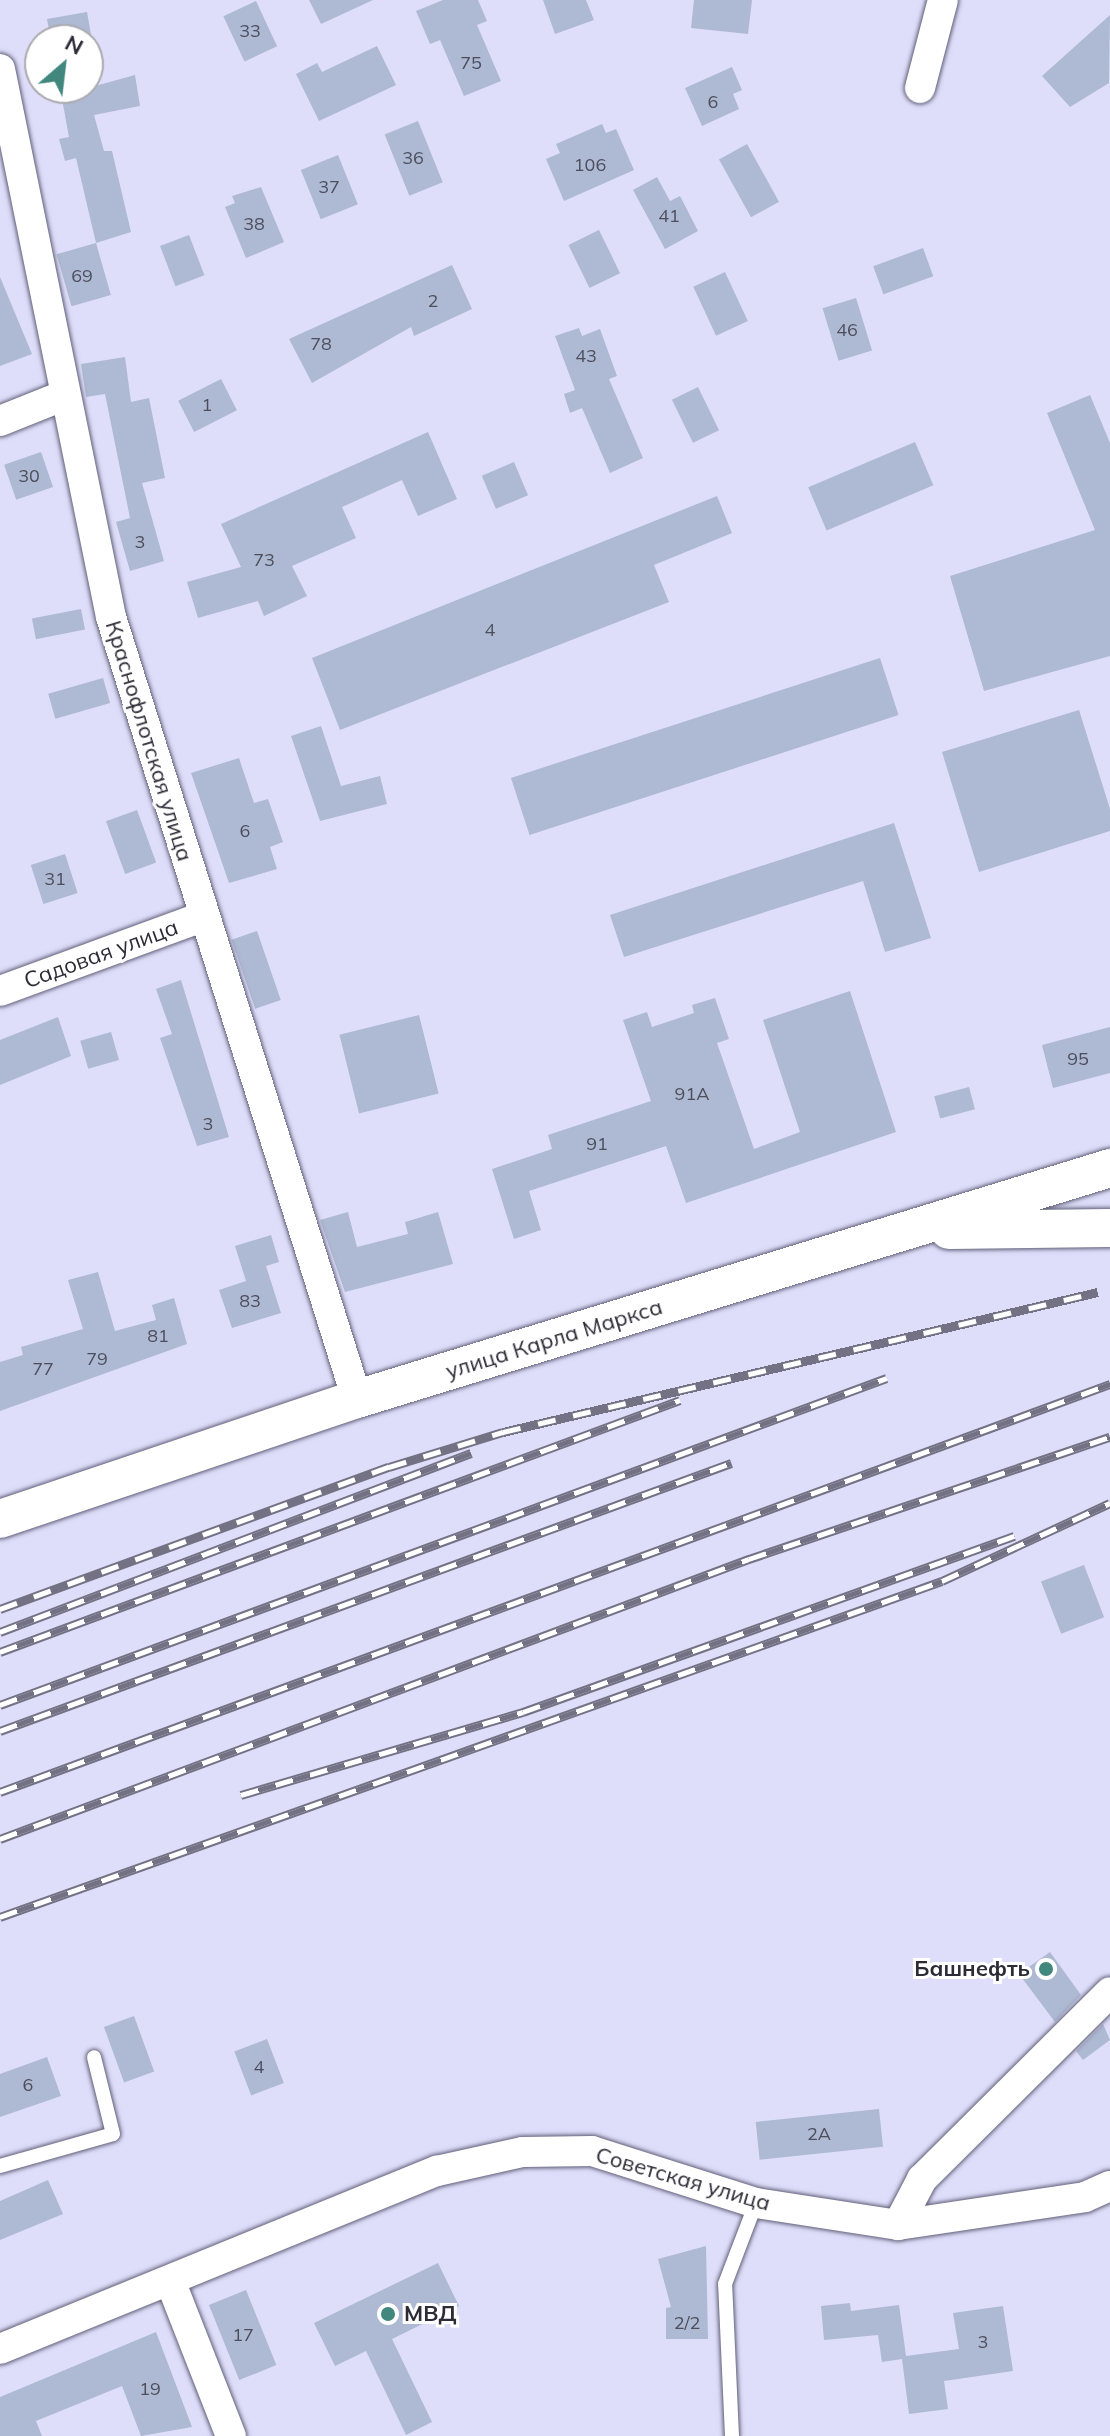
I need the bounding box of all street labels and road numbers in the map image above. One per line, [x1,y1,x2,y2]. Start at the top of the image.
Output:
street label: Краснофлотская улица [100,617,198,865]
street label: Садовая улица [20,914,182,994]
street label: улица Карла Маркса [443,1293,665,1385]
street label: Советская улица [593,2141,773,2217]

